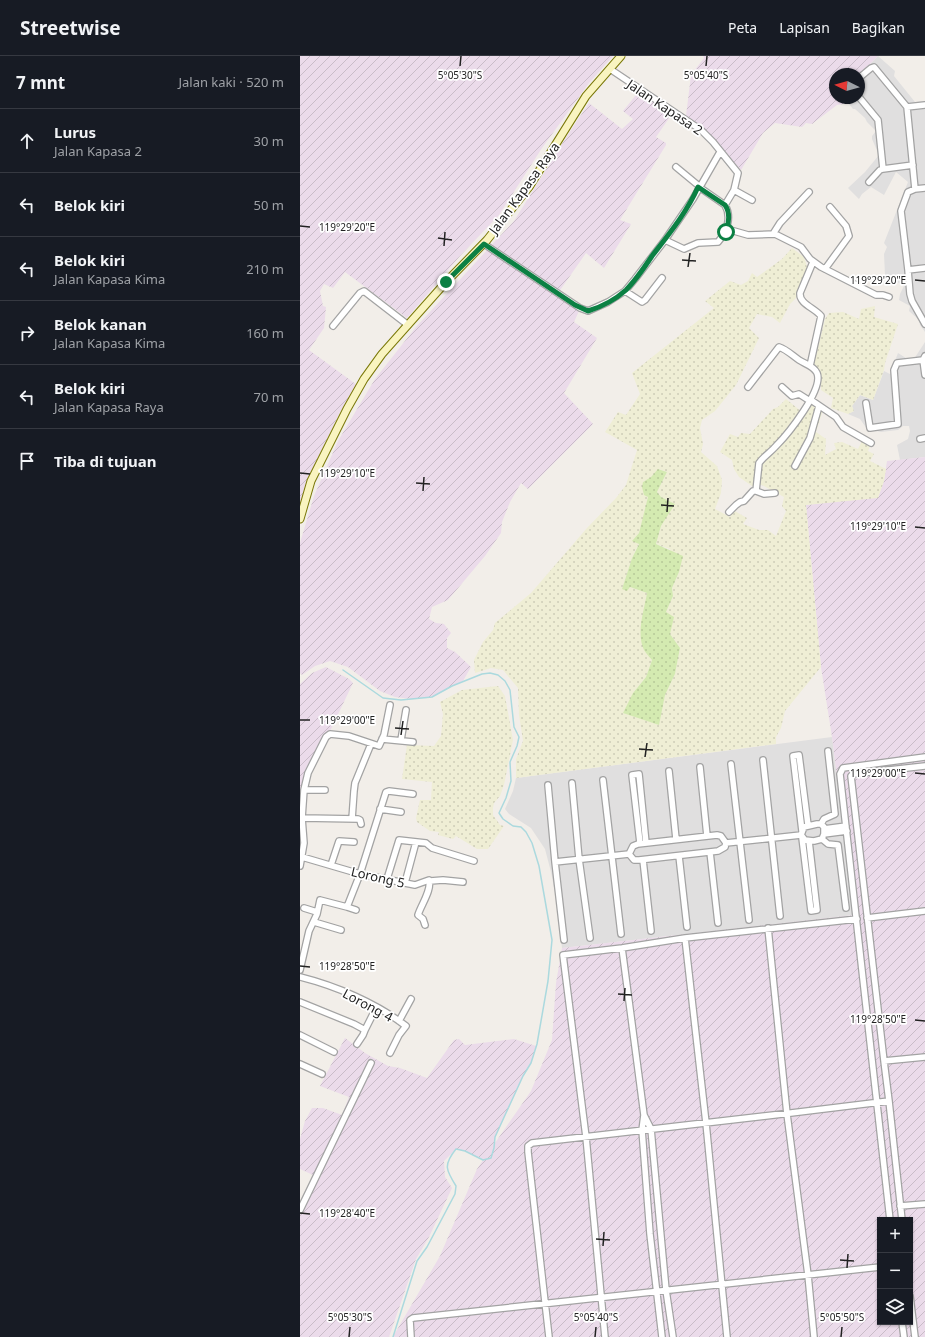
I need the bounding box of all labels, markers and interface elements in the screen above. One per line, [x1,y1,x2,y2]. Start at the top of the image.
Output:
text: Streetwise [20,15,121,41]
text: Peta [728,18,757,37]
text: Lapisan [779,18,830,37]
text: Bagikan [852,18,905,37]
text: 5°05'30"S [438,68,483,82]
text: 5°05'40"S [684,68,729,82]
north arrow [829,68,865,104]
text: 7 mnt [16,71,65,94]
text: Jalan kaki · 520 m [178,73,284,91]
street label: Jalan Kapasa 2 [622,74,706,139]
text: Lurus [54,122,96,142]
icon: ahead [16,130,38,152]
text: 30 m [254,132,284,150]
street label: Jalan Kapasa Raya [483,138,564,239]
text: Jalan Kapasa 2 [54,142,142,160]
icon: left [16,194,38,216]
text: Belok kiri [54,195,125,215]
text: 50 m [254,196,284,214]
text: 119°29'20"E [319,220,375,234]
route start [717,223,735,241]
text: Belok kiri [54,250,125,270]
icon: left [16,258,38,280]
text: 210 m [246,260,284,278]
text: Jalan Kapasa Kima [54,270,165,288]
route end [437,273,455,291]
text: 119°29'20"E [850,273,906,287]
text: Belok kanan [54,314,147,334]
icon: right [16,322,38,344]
text: 160 m [246,324,284,342]
text: Jalan Kapasa Kima [54,334,165,352]
text: Belok kiri [54,378,125,398]
icon: left [16,386,38,408]
text: 70 m [254,388,284,406]
text: Jalan Kapasa Raya [54,398,164,416]
icon: arrive [16,450,38,472]
text: Tiba di tujuan [54,451,157,471]
text: 119°29'10"E [319,466,375,480]
text: 119°29'10"E [850,519,906,533]
text: 119°29'00"E [319,713,375,727]
text: 119°29'00"E [850,766,906,780]
street label: Lorong 5 [349,862,407,892]
text: 119°28'50"E [319,959,375,973]
street label: Lorong 4 [340,984,397,1026]
text: 119°28'50"E [850,1012,906,1026]
text: 119°28'40"E [319,1206,375,1220]
map controls [877,1217,913,1325]
button: + [877,1217,913,1253]
button: − [877,1253,913,1289]
button: layers [877,1289,913,1325]
text: 5°05'30"S [328,1310,373,1324]
text: 5°05'40"S [574,1310,619,1324]
text: 5°05'50"S [820,1310,865,1324]

